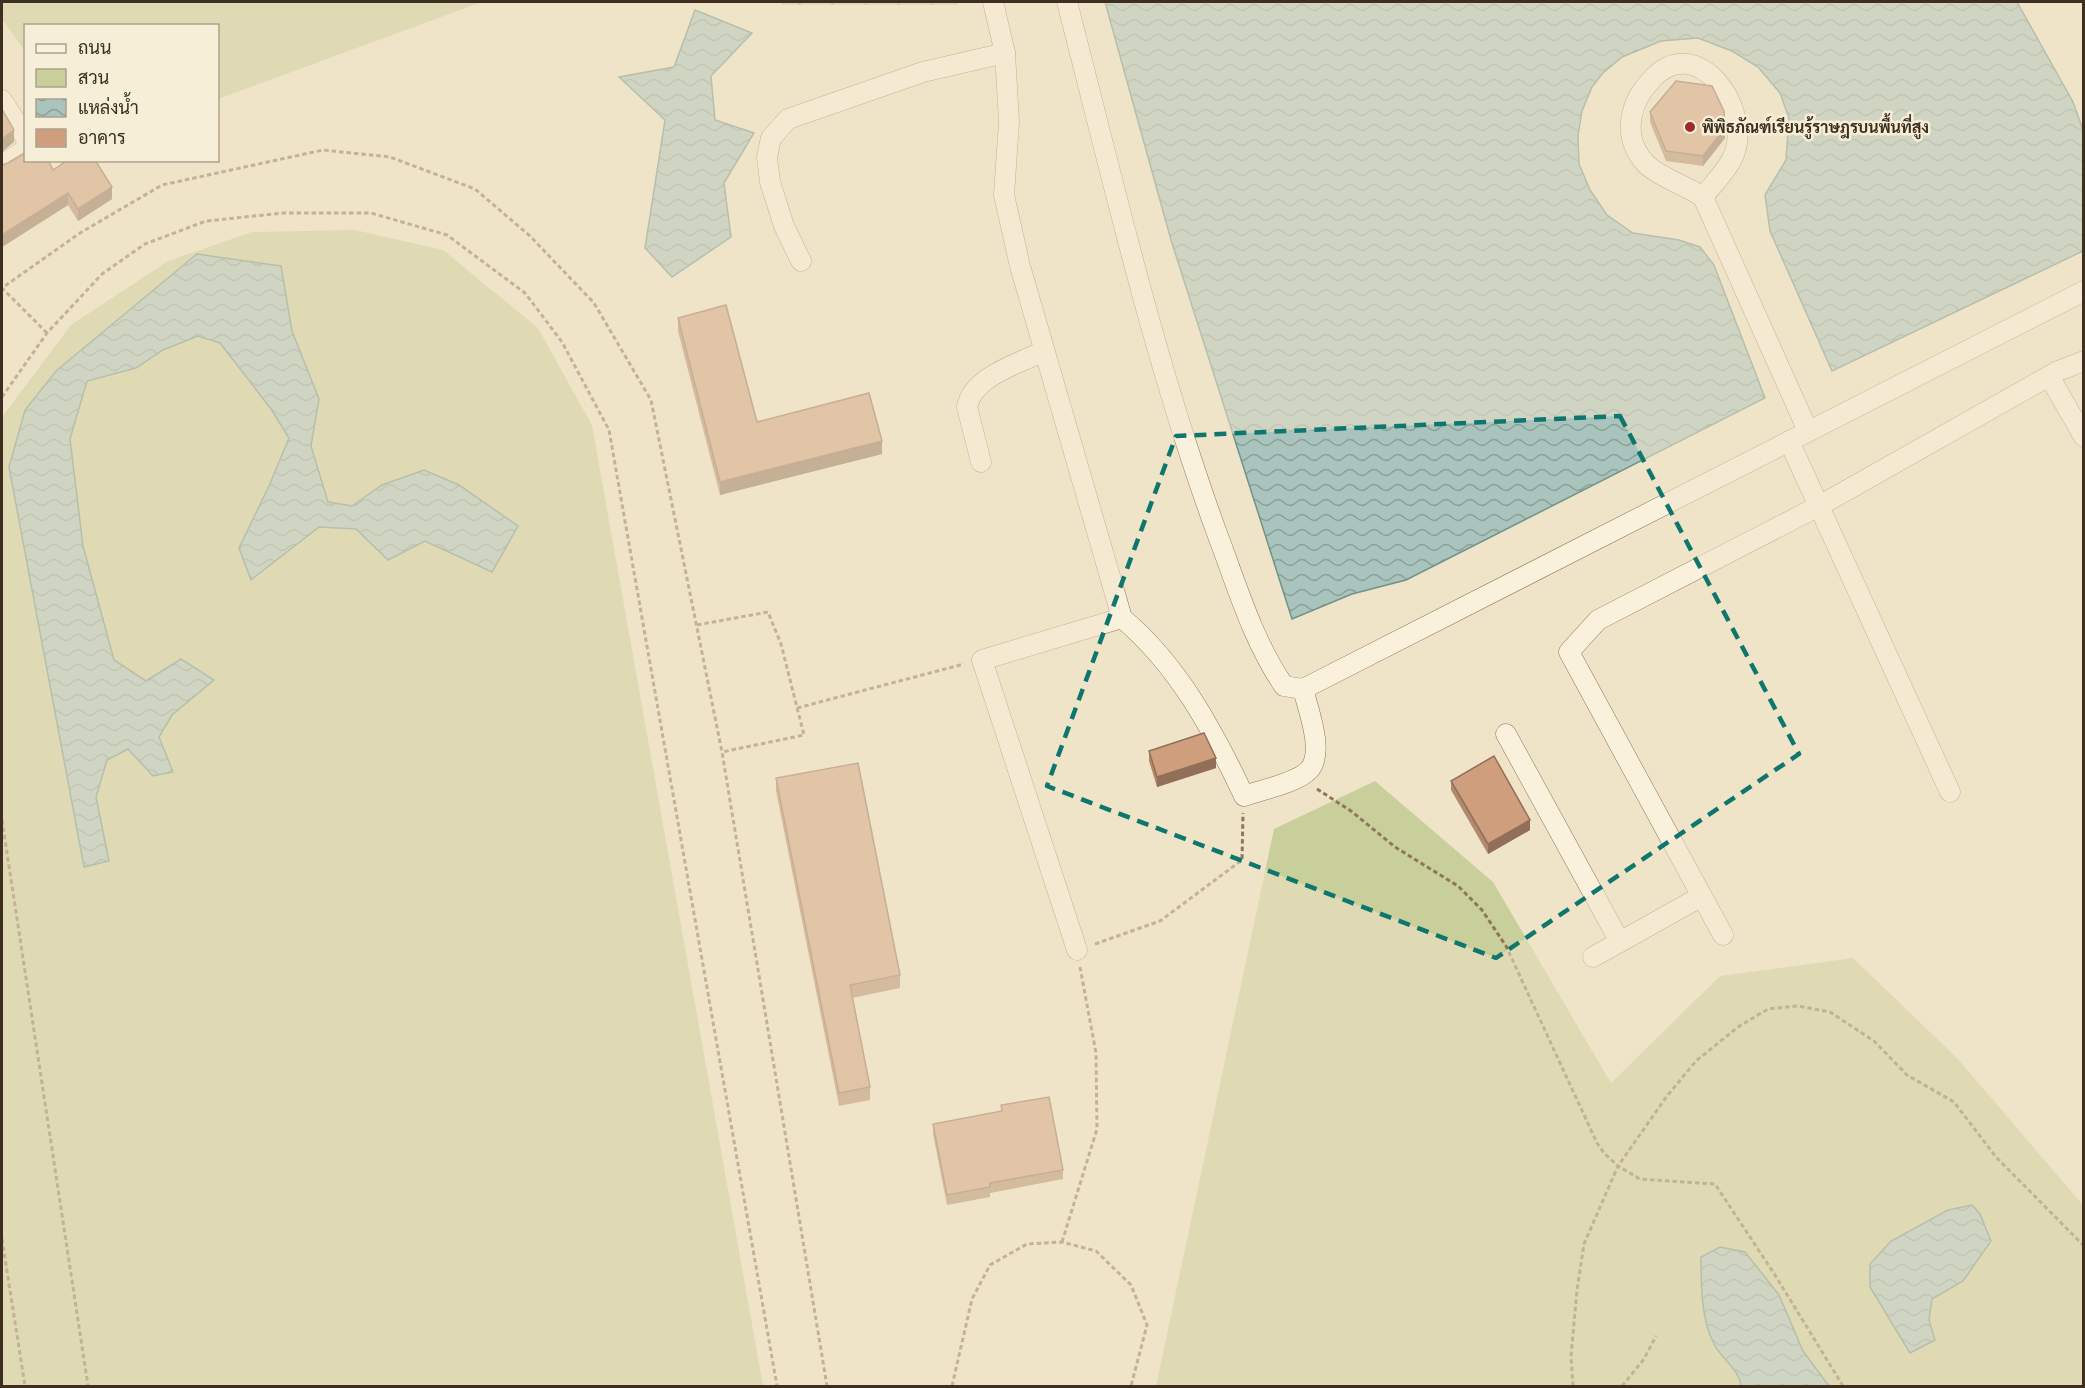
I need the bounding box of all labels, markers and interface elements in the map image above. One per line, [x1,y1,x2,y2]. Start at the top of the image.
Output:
legend [24,24,219,162]
text: ถนน [78,38,111,58]
text: สวน [78,68,109,88]
text: แหล่งน้ำ [78,92,139,118]
place label: พิพิธภัณฑ์เรียนรู้ราษฎรบนพื้นที่สูง [1702,113,1929,140]
marker: พิพิธภัณฑ์เรียนรู้ราษฎรบนพื้นที่สูง [1683,120,1697,134]
text: อาคาร [78,128,126,148]

